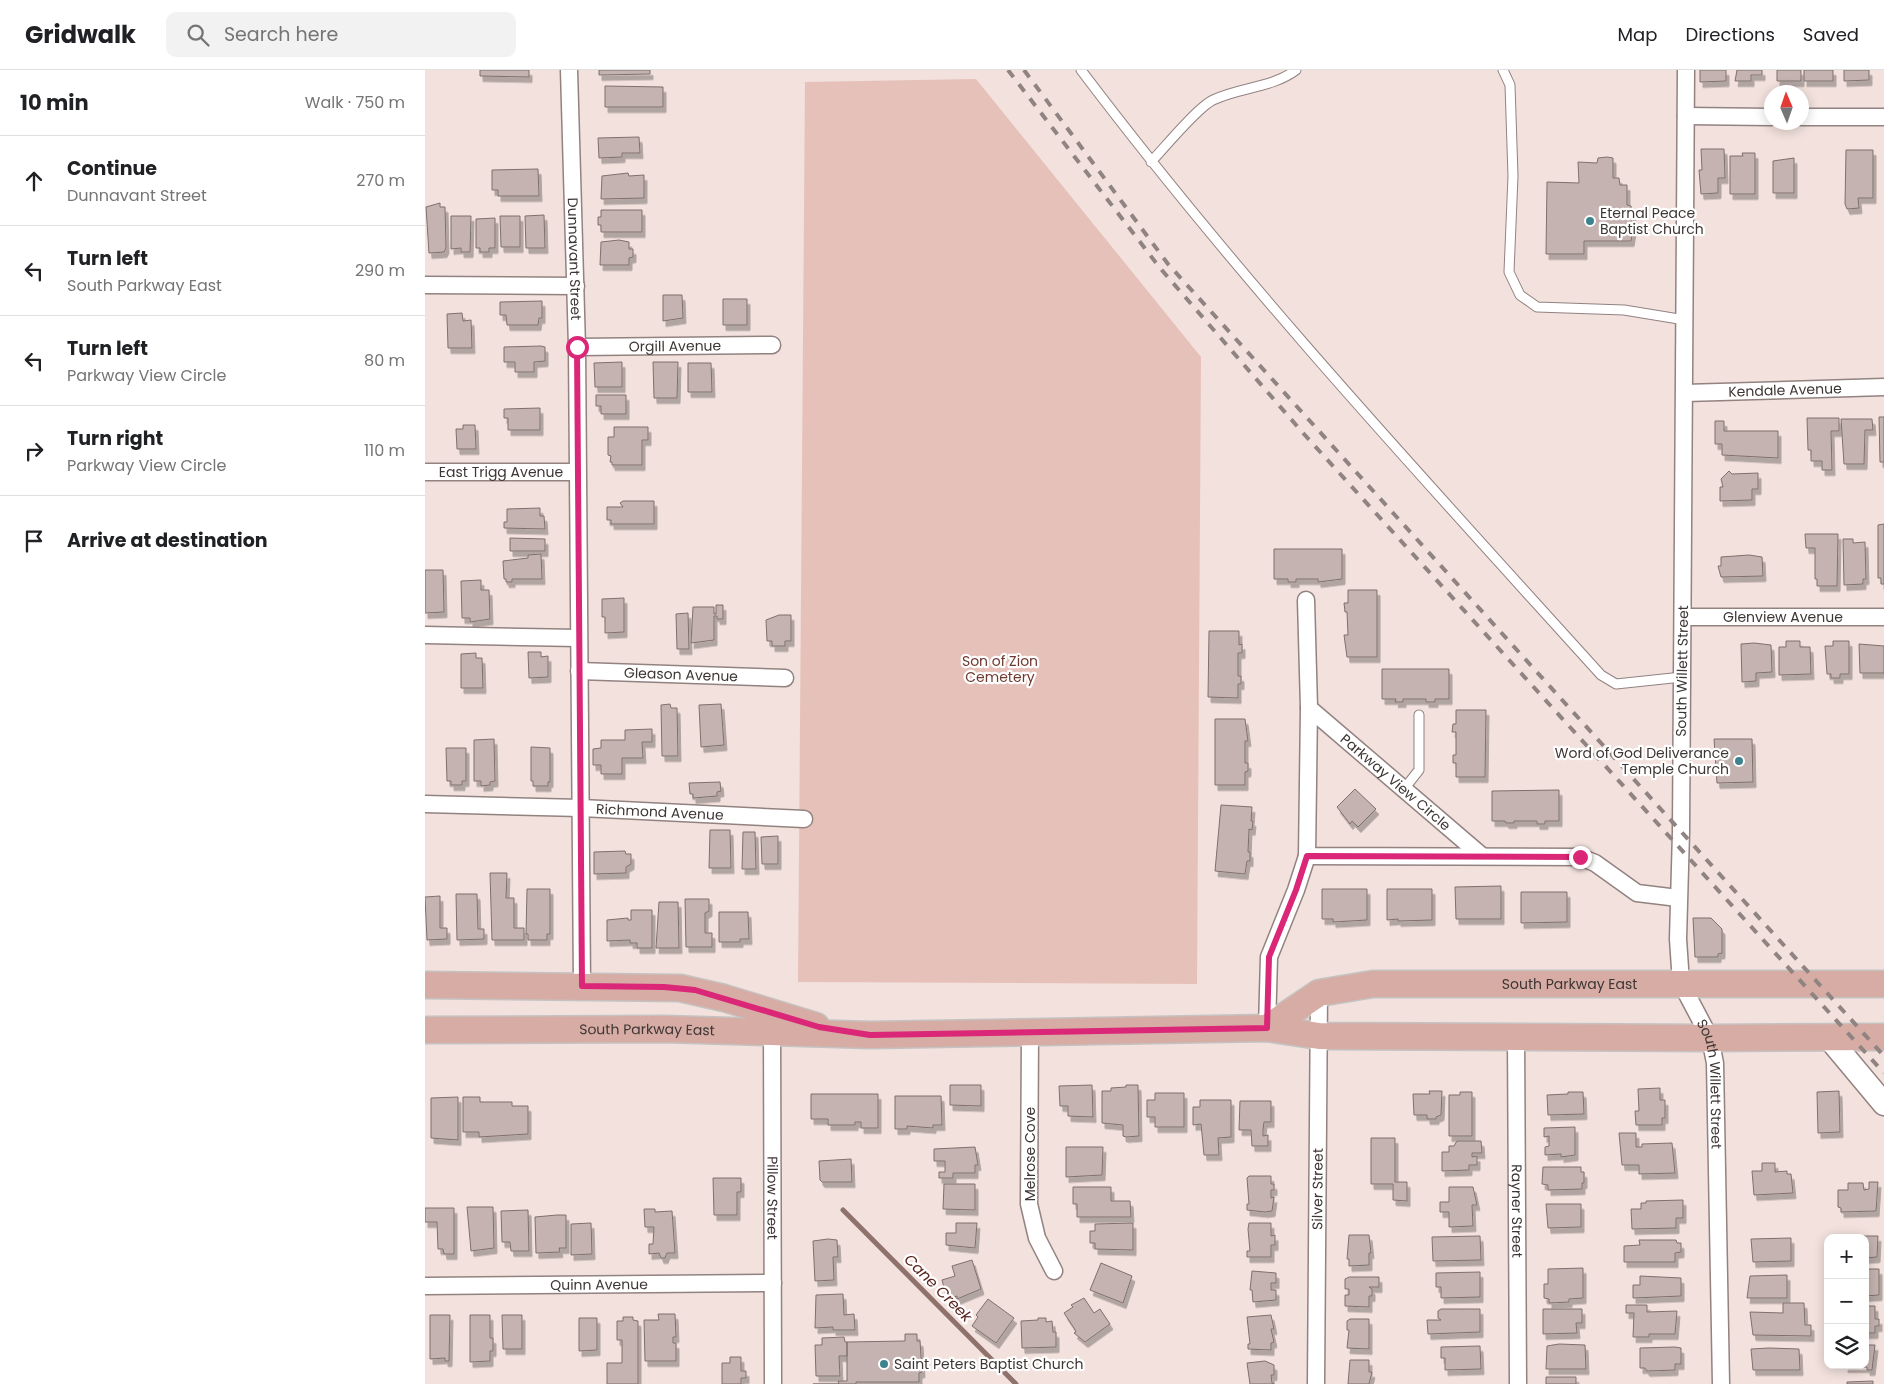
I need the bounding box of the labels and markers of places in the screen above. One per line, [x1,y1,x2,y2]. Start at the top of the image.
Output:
place label: Eternal Peace Baptist Church [1600,203,1704,239]
marker: Eternal Peace Baptist Church [1584,215,1596,227]
place label: Word of God Deliverance Temple Church [1555,743,1729,779]
marker: Word of God Deliverance Temple Church [1733,755,1745,767]
place label: Saint Peters Baptist Church [894,1354,1083,1374]
marker: Saint Peters Baptist Church [878,1358,890,1370]

